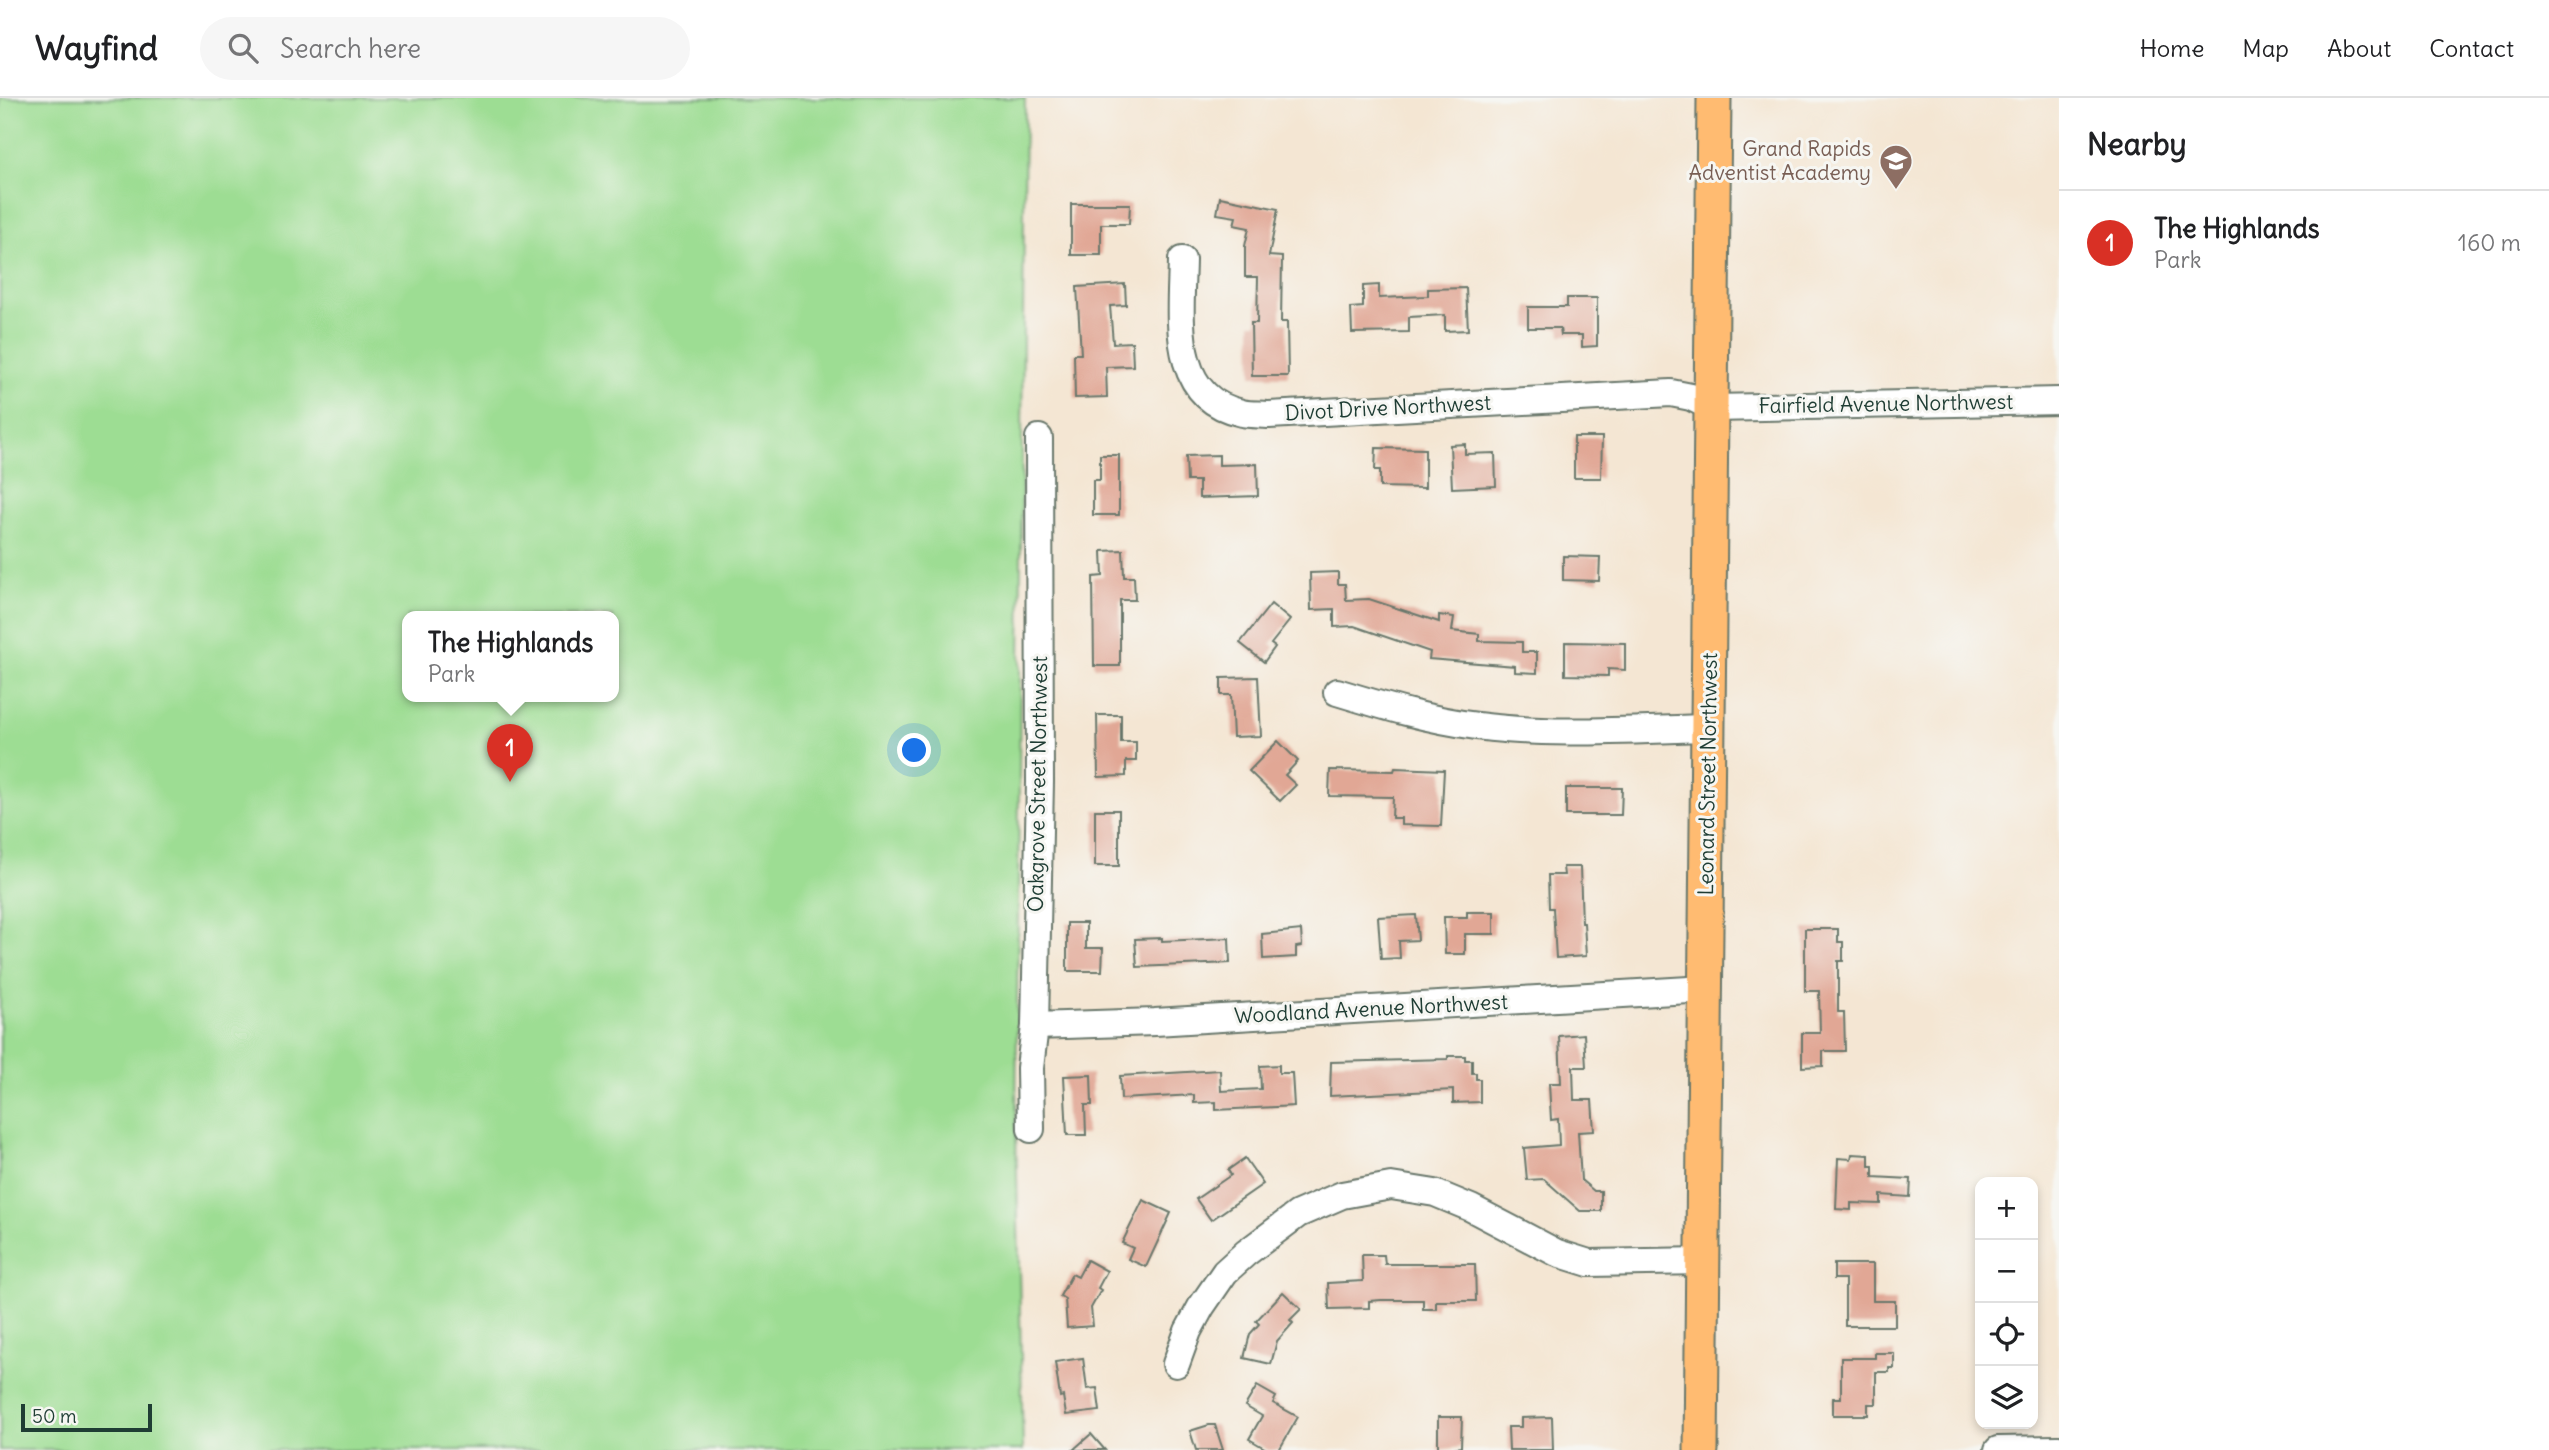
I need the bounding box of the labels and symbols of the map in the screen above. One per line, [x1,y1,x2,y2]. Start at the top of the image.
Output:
place label: Grand Rapids Adventist Academy [1689,135,1871,186]
school or university icon: Grand Rapids Adventist Academy [1877,142,1915,191]
street label: Fairfield Avenue Northwest [1758,388,2014,419]
street label: Divot Drive Northwest [1284,389,1492,426]
street label: Leonard Street Northwest [1692,652,1723,896]
street label: Oakgrove Street Northwest [1022,656,1053,912]
pin: 1 [487,724,533,782]
your location [897,733,931,767]
street label: Woodland Avenue Northwest [1233,988,1509,1029]
scale bar [21,1401,152,1433]

